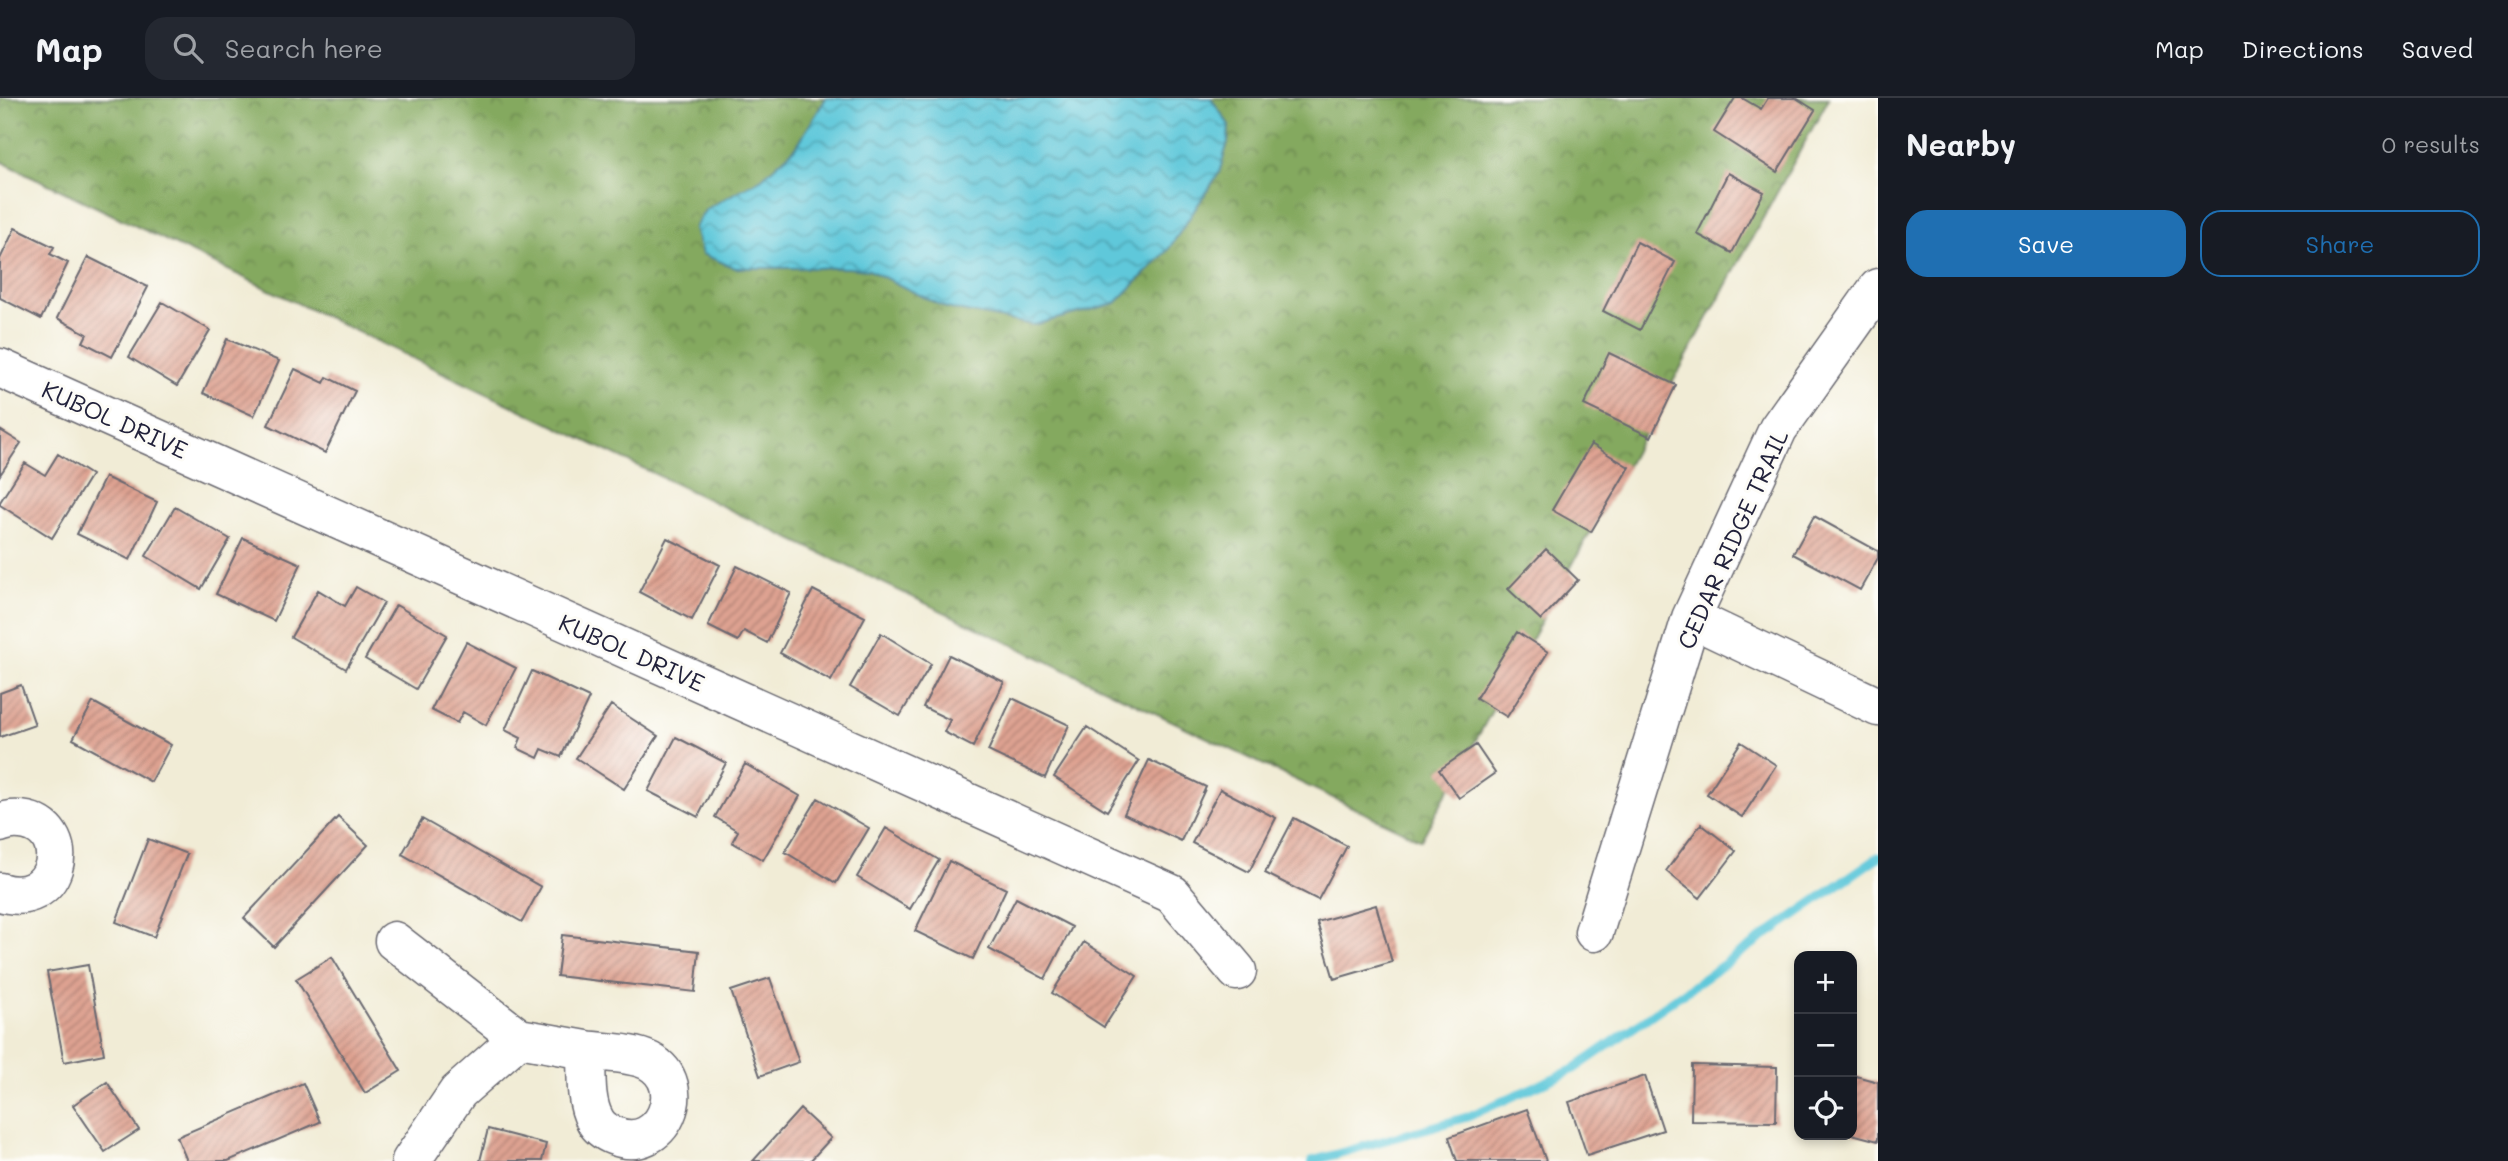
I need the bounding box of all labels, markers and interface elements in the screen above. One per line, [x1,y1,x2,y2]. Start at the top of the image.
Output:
search box [145,17,635,80]
text: Map [35,27,103,70]
icon: search [169,29,207,67]
text: Search here [225,31,383,65]
text: Map [2155,33,2204,64]
text: Directions [2242,33,2364,64]
text: Saved [2402,33,2473,64]
text: Nearby [1906,124,2016,164]
text: 0 results [2382,129,2480,159]
button: Save [1906,210,2186,277]
button: Share [2200,210,2480,277]
street label: KUBOL DRIVE [37,373,193,465]
street label: CEDAR RIDGE TRAIL [1670,424,1795,654]
street label: KUBOL DRIVE [554,606,710,698]
map controls [1794,951,1857,1140]
button: + [1794,951,1857,1014]
button: − [1794,1014,1857,1077]
button: locate [1794,1077,1857,1140]

